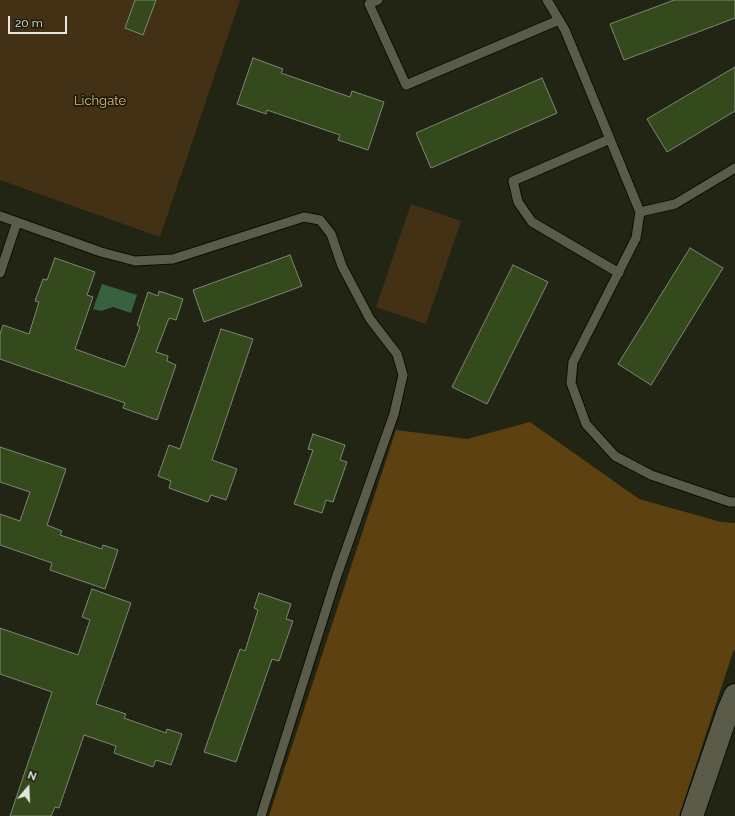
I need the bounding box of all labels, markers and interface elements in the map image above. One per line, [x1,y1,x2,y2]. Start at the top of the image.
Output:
scale bar [10,8,69,34]
text: 20 m [15,16,43,30]
park label: Lichgate [74,93,126,109]
north arrow [8,768,48,808]
text: N [26,769,38,784]

